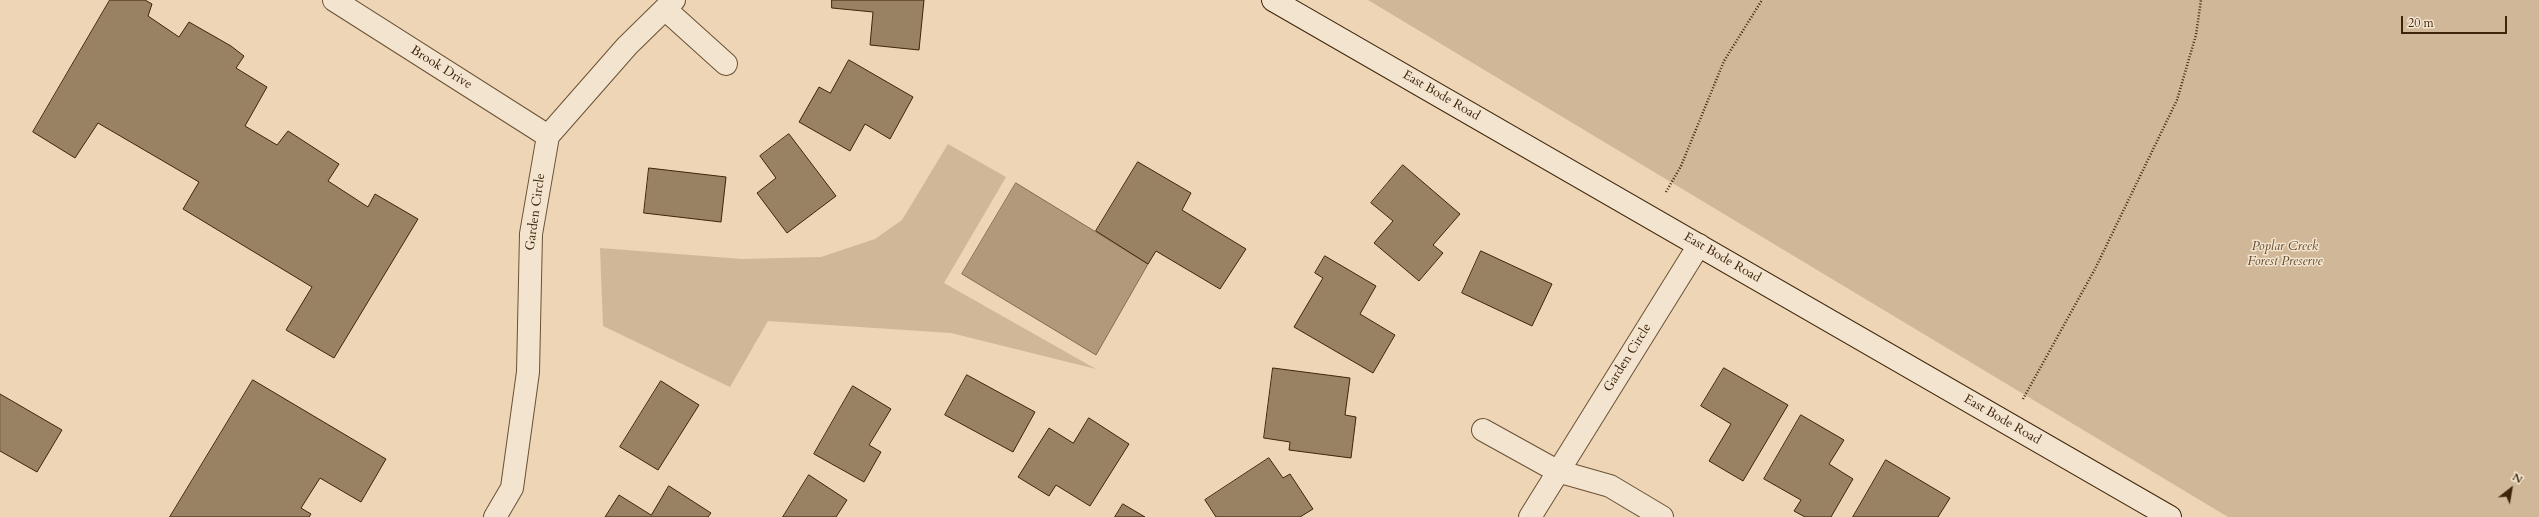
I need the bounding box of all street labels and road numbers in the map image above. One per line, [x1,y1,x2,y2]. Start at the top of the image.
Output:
street label: Brook Drive [407,43,475,93]
street label: East Bode Road [1400,68,1482,124]
street label: Garden Circle [523,172,549,252]
street label: East Bode Road [1681,230,1763,286]
street label: Garden Circle [1601,321,1655,395]
street label: East Bode Road [1961,392,2043,448]

